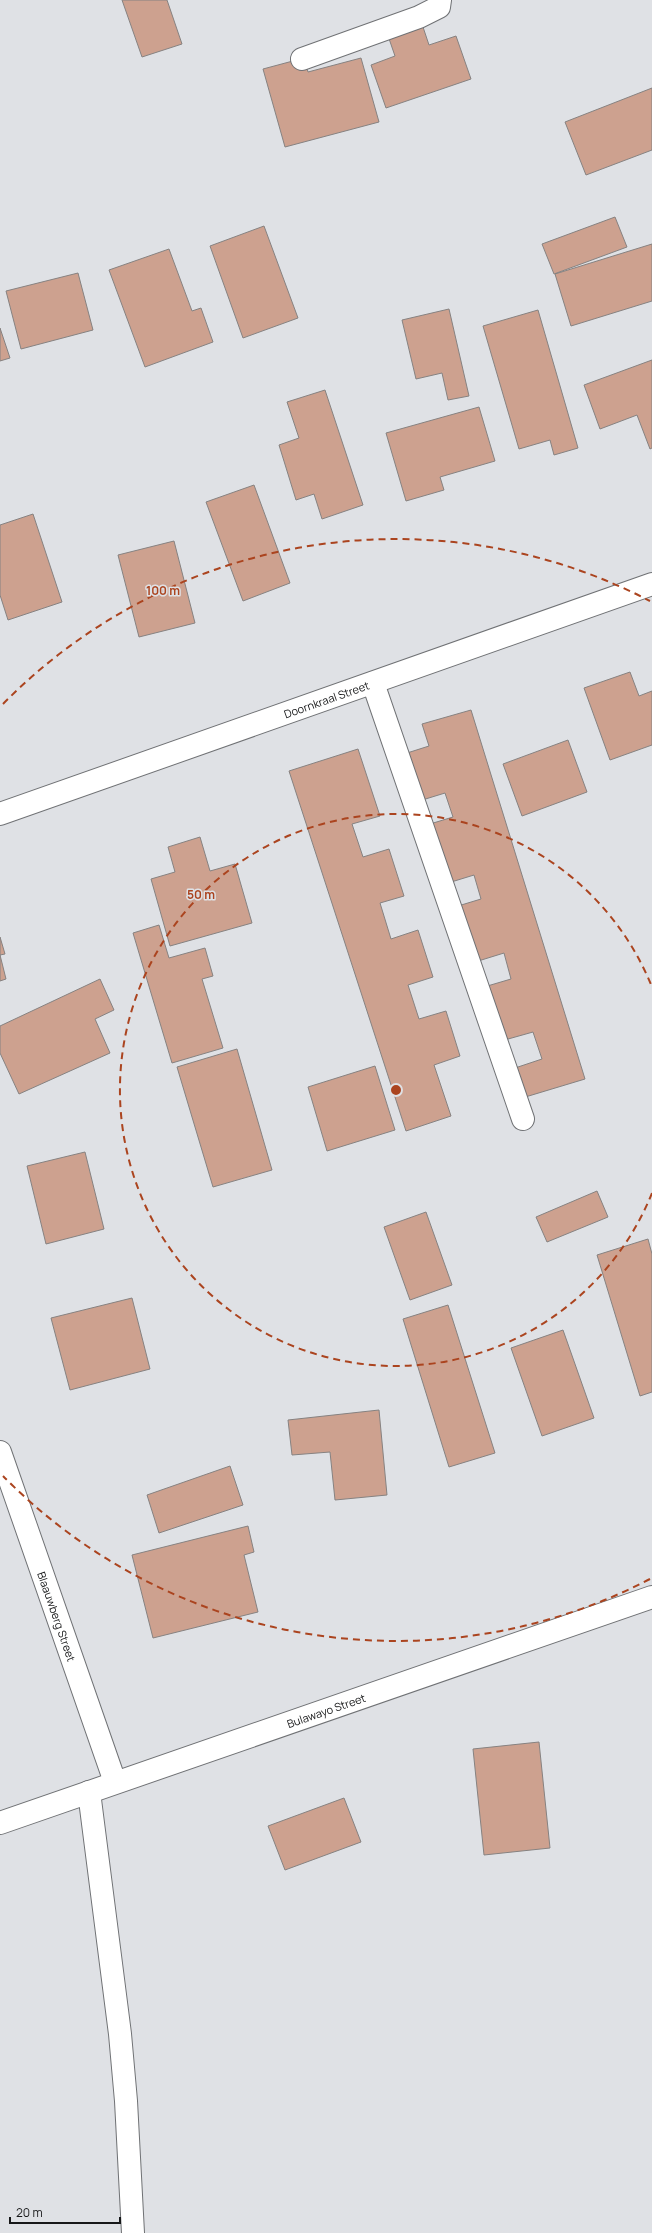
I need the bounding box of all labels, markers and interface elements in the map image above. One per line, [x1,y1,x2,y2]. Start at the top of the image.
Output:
text: 100 m [146,582,180,599]
street label: Doornkraal Street [282,677,371,721]
text: 50 m [187,886,215,903]
centre of rings [389,1083,403,1097]
street label: Blaauwberg Street [35,1569,80,1663]
street label: Bulawayo Street [285,1689,367,1731]
scale bar [10,2199,120,2225]
text: 20 m [16,2204,43,2221]

